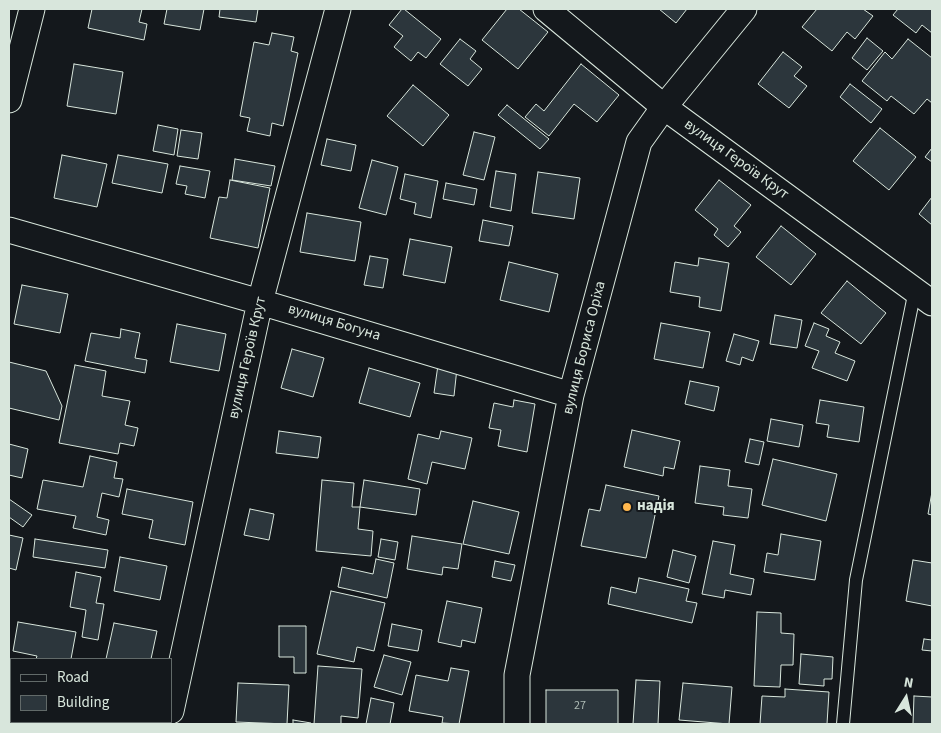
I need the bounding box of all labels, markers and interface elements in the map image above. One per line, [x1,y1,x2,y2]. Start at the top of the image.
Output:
street label: вулиця Героїв Крут [680,116,792,204]
street label: вулиця Бориса Оріха [560,279,610,417]
street label: вулиця Героїв Крут [225,295,271,421]
street label: вулиця Богуна [286,300,382,346]
place label: надія [637,498,675,516]
marker: надія [621,501,633,513]
legend [10,658,172,723]
text: Road [57,667,89,688]
north arrow [881,673,931,723]
text: N [902,673,915,694]
text: Building [57,692,109,713]
house number: 27 [574,699,586,713]

